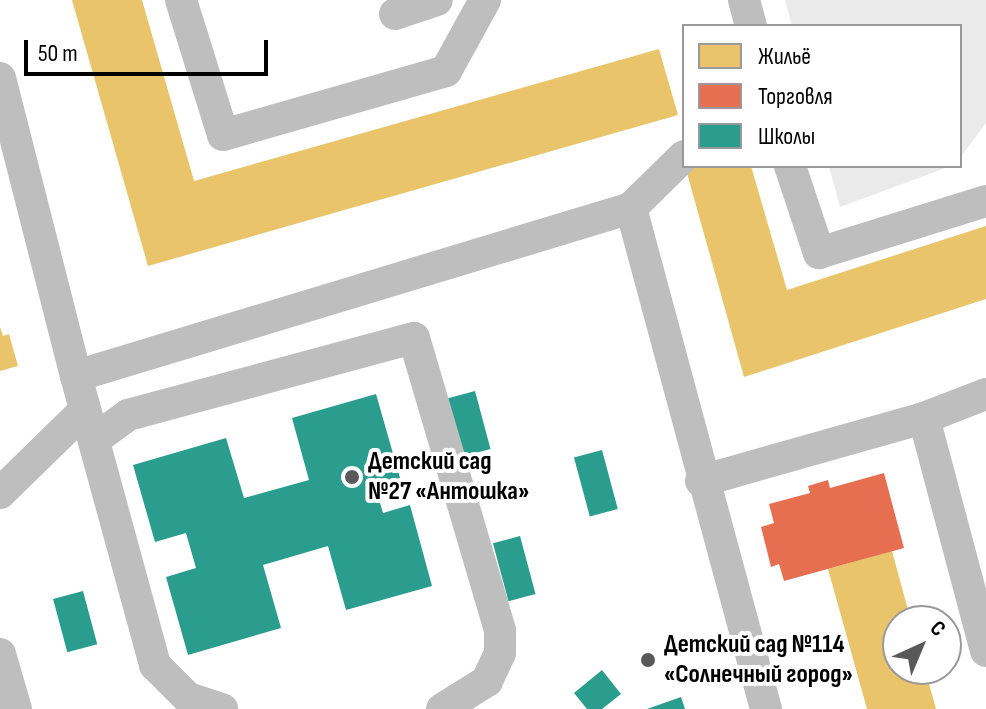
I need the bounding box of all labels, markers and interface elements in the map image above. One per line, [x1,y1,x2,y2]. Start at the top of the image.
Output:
scale bar [28,24,272,74]
legend [682,24,962,168]
text: 50 m [38,39,78,68]
text: Жильё [758,42,811,71]
text: Торговля [758,82,833,111]
text: Школы [758,122,815,151]
place label: Детский сад №27 «Антошка» [368,446,529,508]
marker: Детский сад №27 «Антошка» [343,468,361,486]
north arrow [882,605,962,685]
text: С [924,615,951,642]
place label: Детский сад №114 «Солнечный город» [664,629,853,690]
marker: Детский сад №114 «Солнечный город» [639,651,657,669]

